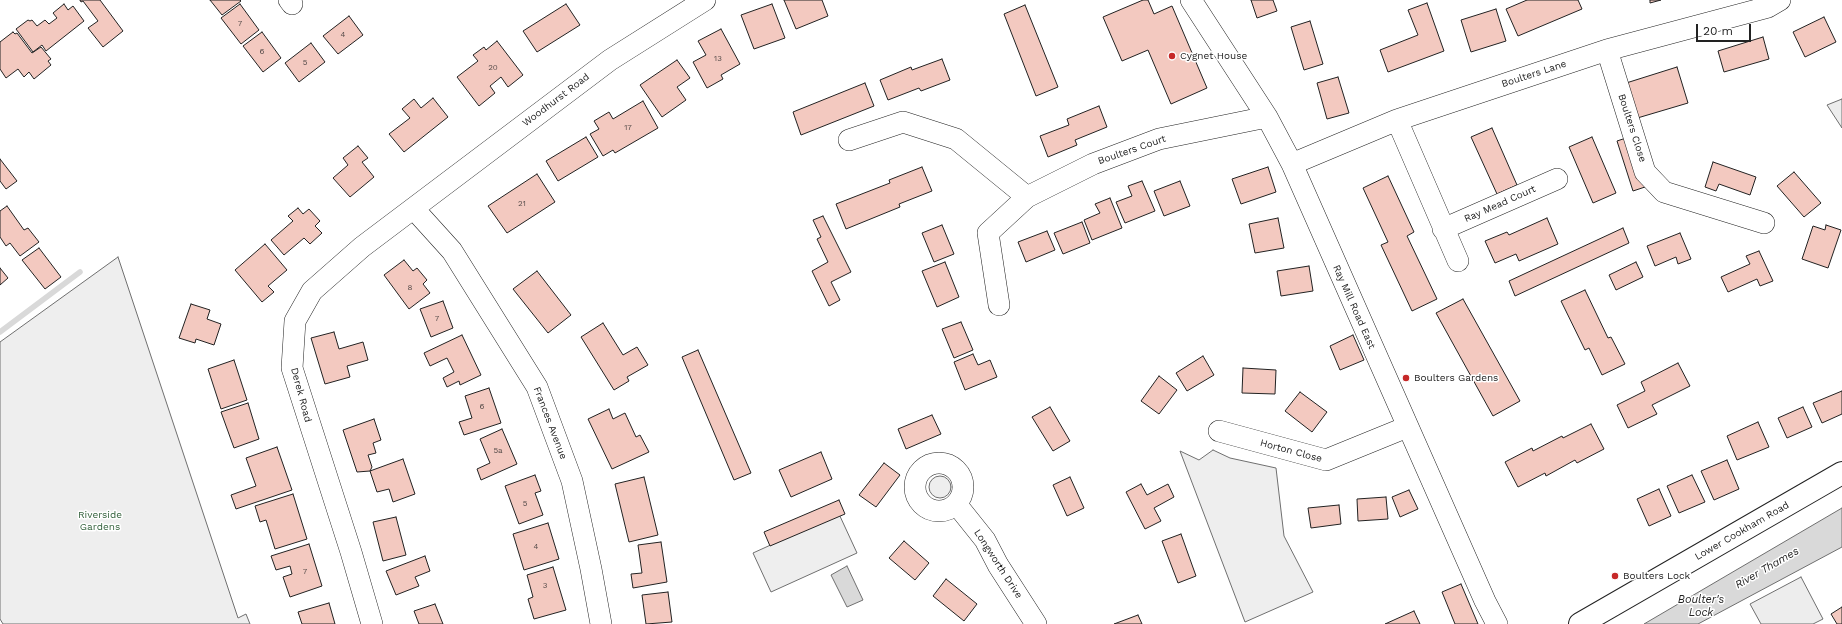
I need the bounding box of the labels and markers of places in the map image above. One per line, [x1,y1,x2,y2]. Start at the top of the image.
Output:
place label: Cygnet House [1180,50,1247,62]
marker: Cygnet House [1167,51,1177,61]
place label: Boulters Gardens [1414,372,1498,384]
marker: Boulters Gardens [1401,373,1411,383]
place label: Boulters Lock [1623,570,1690,582]
marker: Boulters Lock [1610,571,1620,581]

